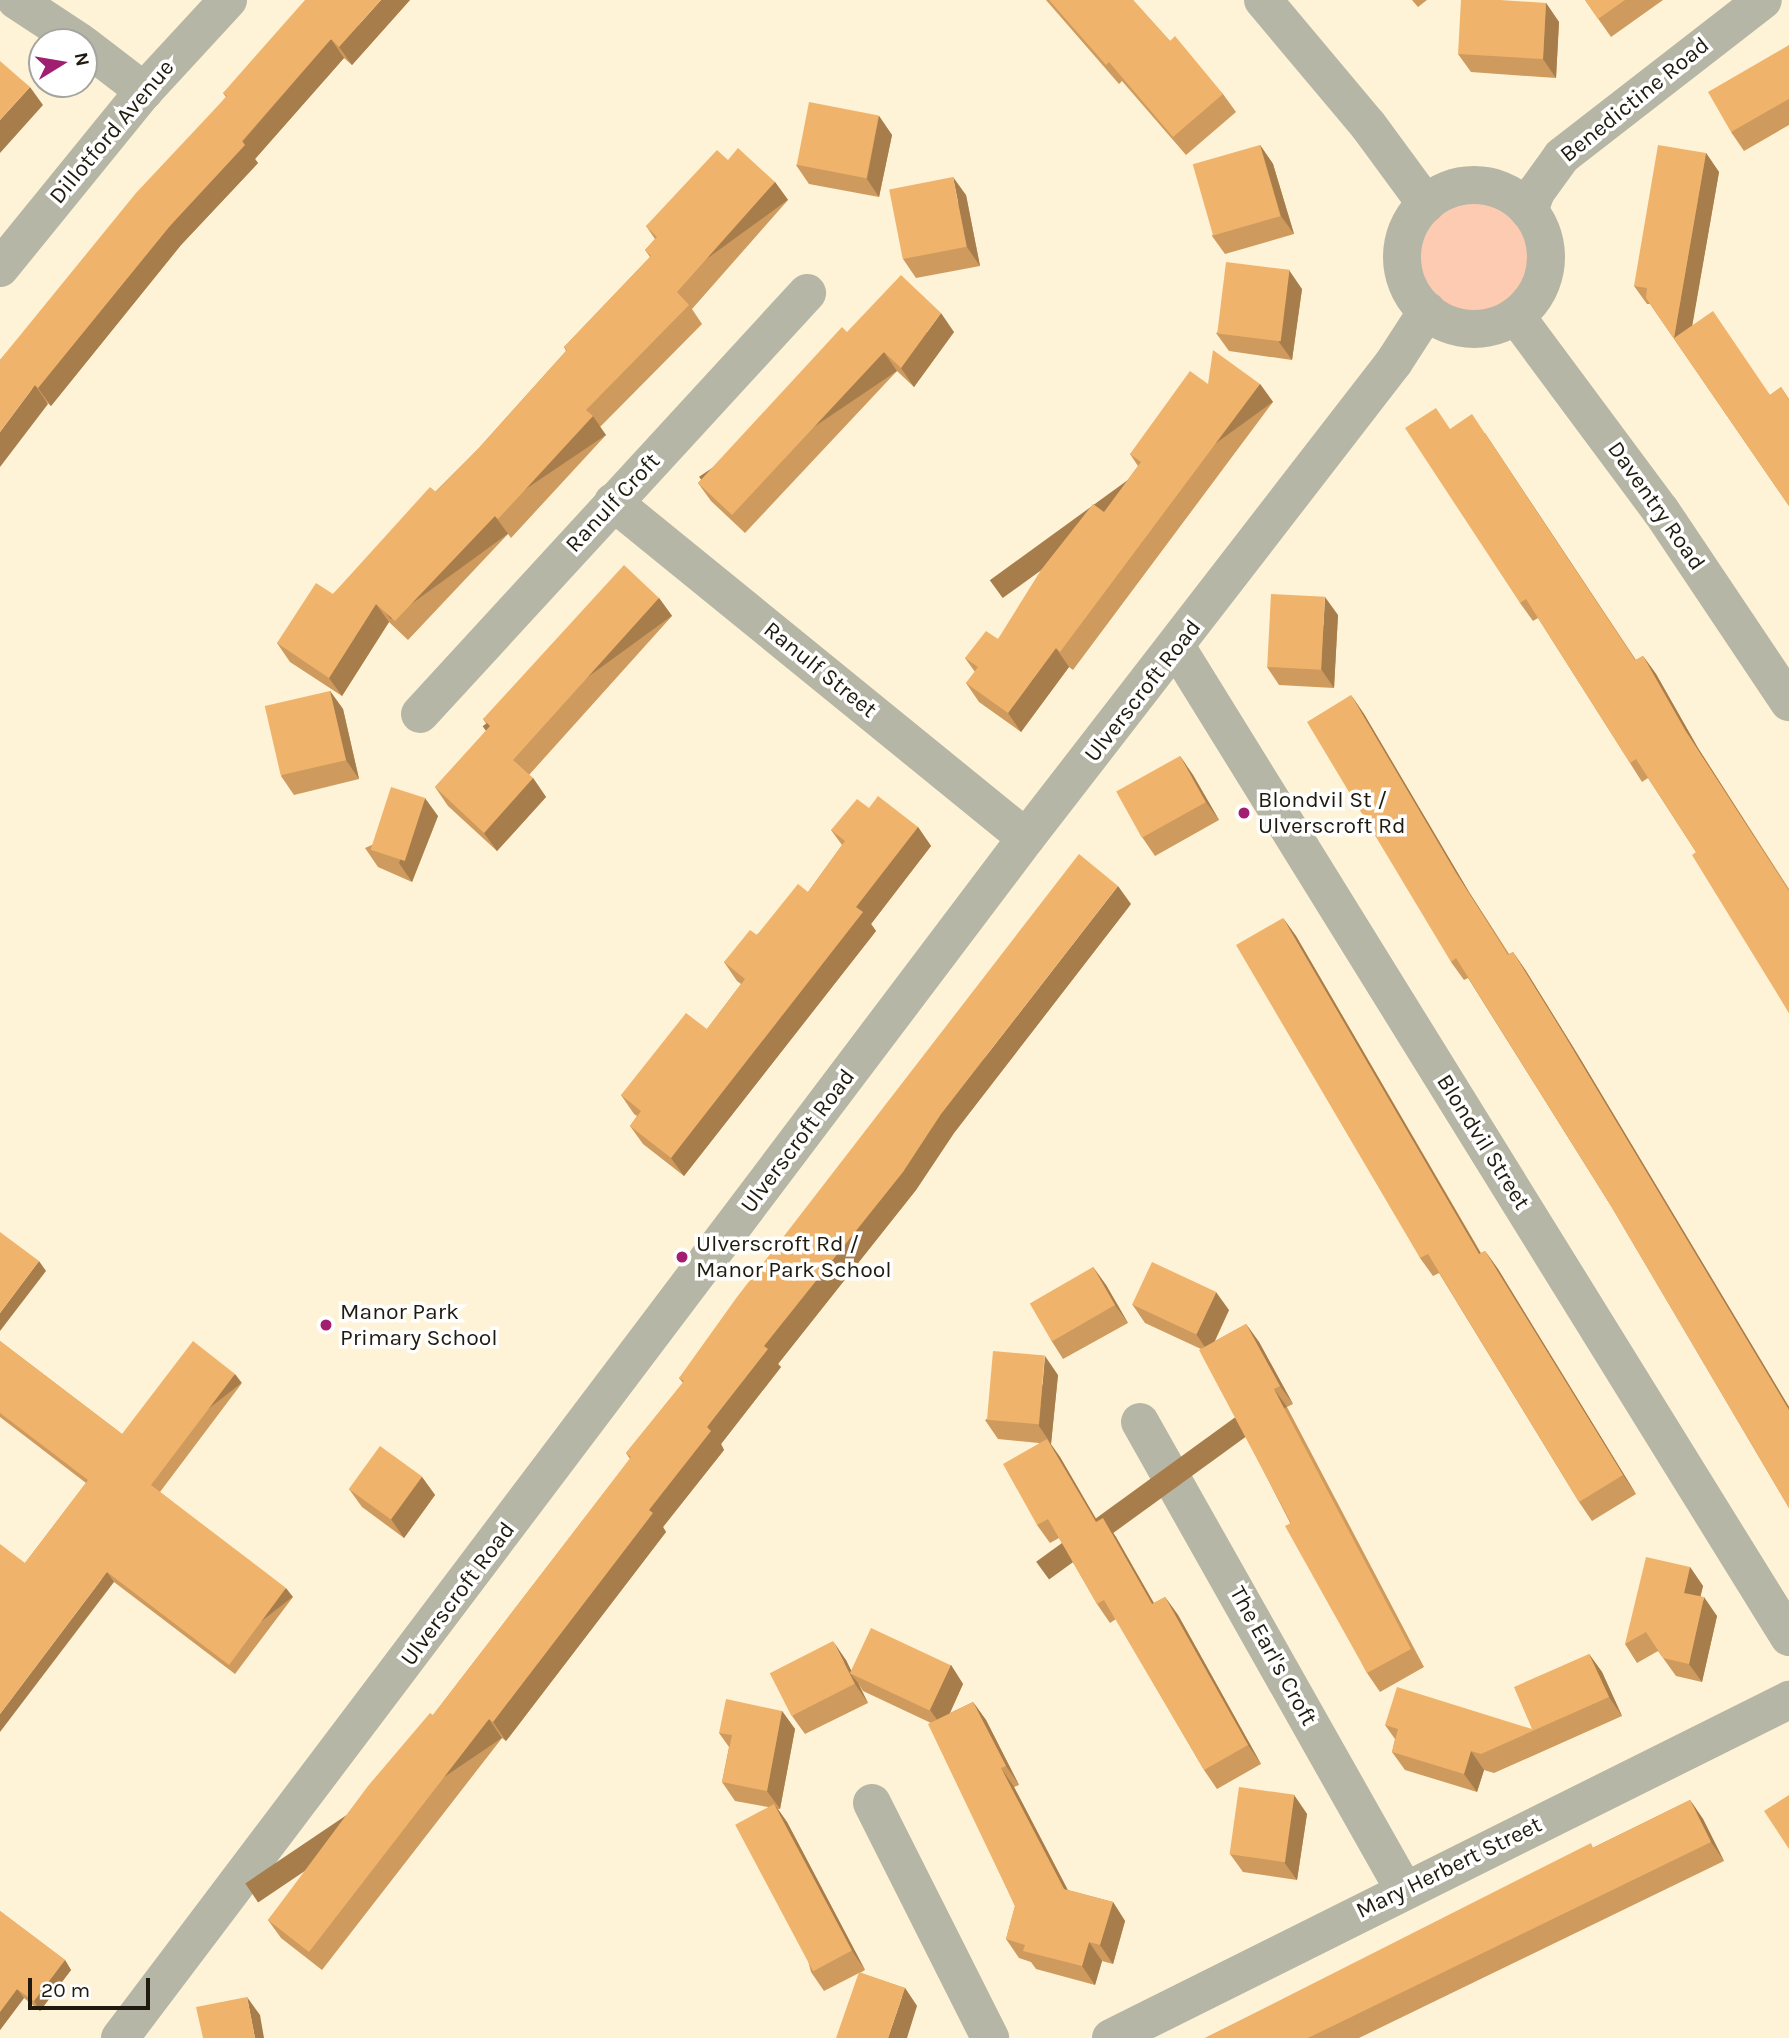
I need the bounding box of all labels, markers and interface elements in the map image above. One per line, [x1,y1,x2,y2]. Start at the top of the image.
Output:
north arrow [28,28,98,98]
street label: Benedictine Road [1555,31,1715,169]
text: N [70,51,94,68]
street label: Dillotford Avenue [44,54,180,210]
street label: Daventry Road [1601,436,1711,576]
street label: Ranulf Croft [560,448,666,558]
street label: Ulverscroft Road [1079,614,1207,768]
street label: Ranulf Street [758,616,882,724]
place label: Blondvil St / Ulverscroft Rd [1258,786,1406,840]
marker: Blondvil St / Ulverscroft Rd [1236,805,1252,821]
street label: Ulverscroft Road [735,1064,861,1218]
street label: Blondvil Street [1430,1069,1536,1215]
place label: Ulverscroft Rd / Manor Park School [696,1230,892,1284]
marker: Ulverscroft Rd / Manor Park School [674,1249,690,1265]
place label: Manor Park Primary School [340,1298,498,1352]
marker: Manor Park Primary School [318,1317,334,1333]
street label: Ulverscroft Road [395,1517,521,1671]
street label: The Earl's Croft [1223,1581,1323,1731]
street label: Mary Herbert Street [1352,1811,1546,1925]
scale bar [32,1965,154,2009]
text: 20 m [41,1978,90,2002]

